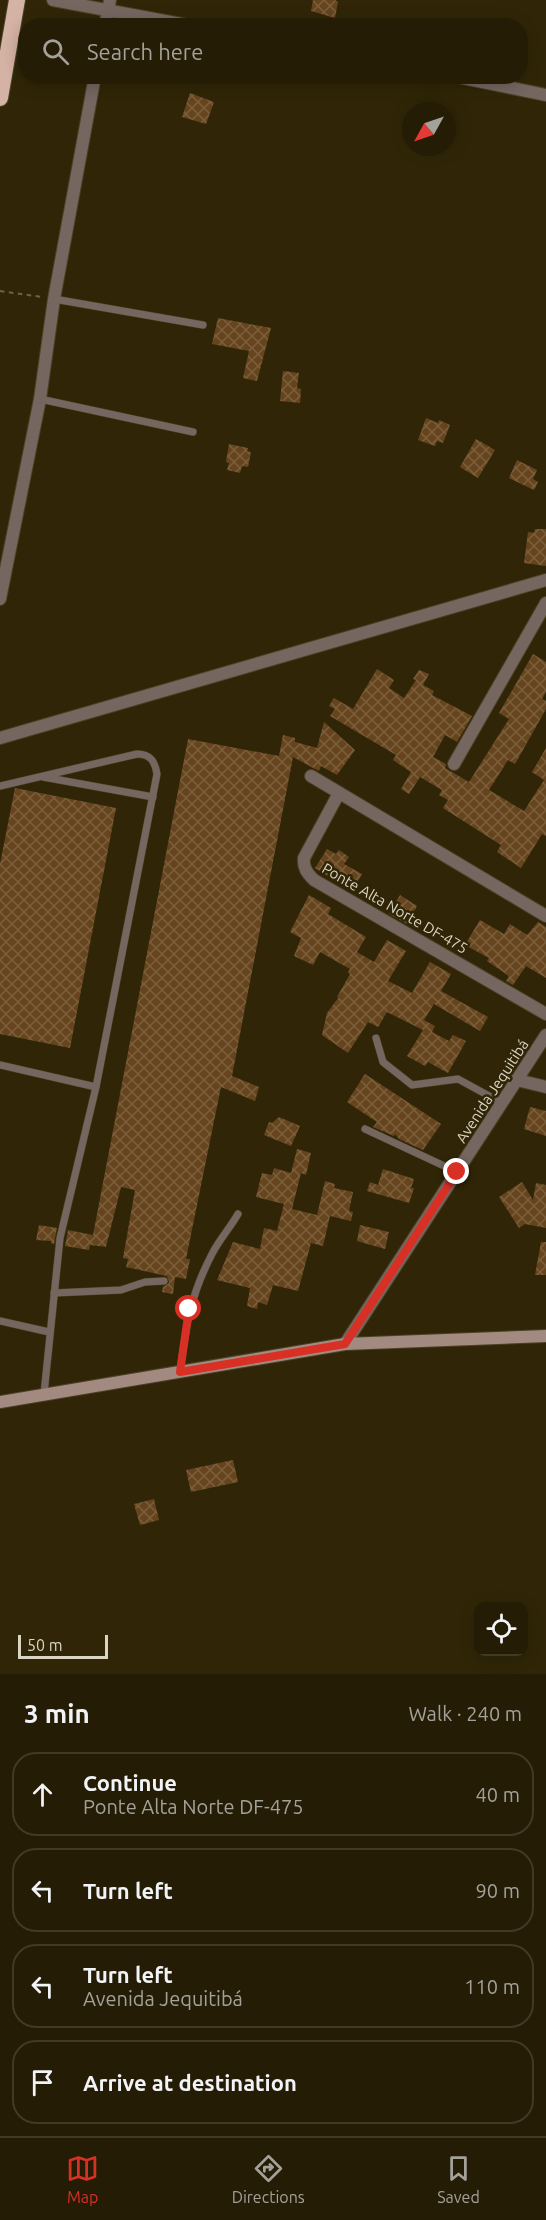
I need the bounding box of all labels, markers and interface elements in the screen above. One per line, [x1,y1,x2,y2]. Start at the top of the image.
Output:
search box [18,18,528,84]
icon: search [39,35,72,68]
text: Search here [87,39,203,64]
north arrow [402,102,456,156]
street label: Ponte Alta Norte DF-475 [319,859,471,957]
street label: Avenida Jequitibá [452,1036,532,1146]
route end [443,1158,469,1184]
route start [175,1295,201,1321]
map controls [474,1602,528,1656]
button: locate [474,1602,528,1656]
scale bar [18,1632,108,1660]
text: 50 m [27,1636,63,1654]
text: 3 min [24,1699,90,1728]
text: Walk · 240 m [409,1702,522,1725]
text: Continue [83,1770,177,1795]
icon: ahead [26,1778,59,1811]
text: 40 m [476,1783,520,1806]
text: Ponte Alta Norte DF-475 [83,1795,304,1818]
icon: left [26,1874,59,1907]
text: Turn left [83,1878,173,1903]
text: 90 m [476,1879,520,1902]
text: Turn left [83,1962,173,1987]
icon: left [26,1970,59,2003]
text: 110 m [464,1975,520,1998]
text: Avenida Jequitibá [83,1987,243,2010]
icon: arrive [26,2066,59,2099]
text: Arrive at destination [83,2070,297,2095]
tab: Map [66,2152,99,2206]
tab: Directions [232,2152,305,2206]
tab: Saved [437,2152,480,2206]

